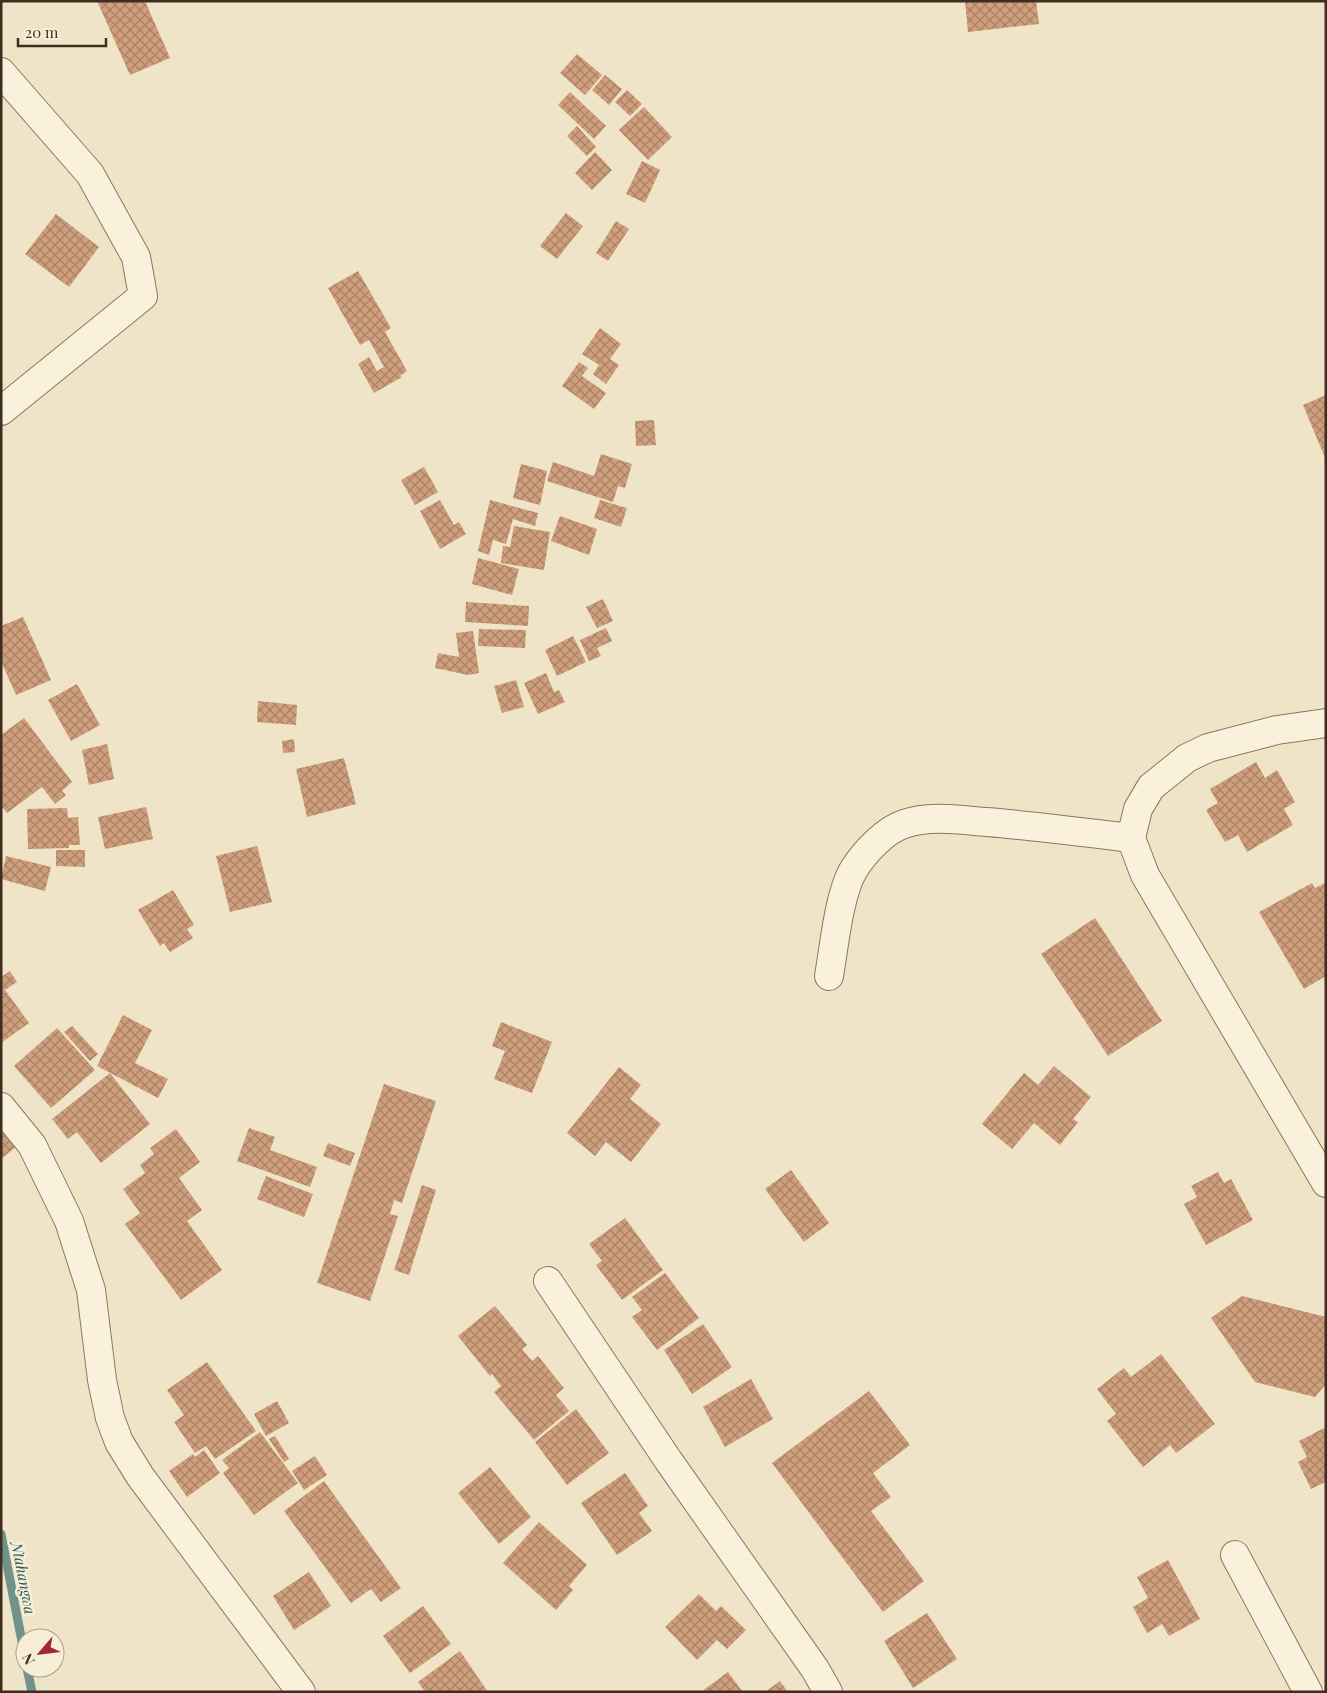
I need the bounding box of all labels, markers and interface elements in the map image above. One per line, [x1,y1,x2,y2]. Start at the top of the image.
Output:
scale bar [18,15,105,47]
text: 20 m [25,22,59,42]
water label: Ntahangwa [7,1538,41,1616]
north arrow [15,1628,65,1678]
text: N [17,1650,39,1668]

